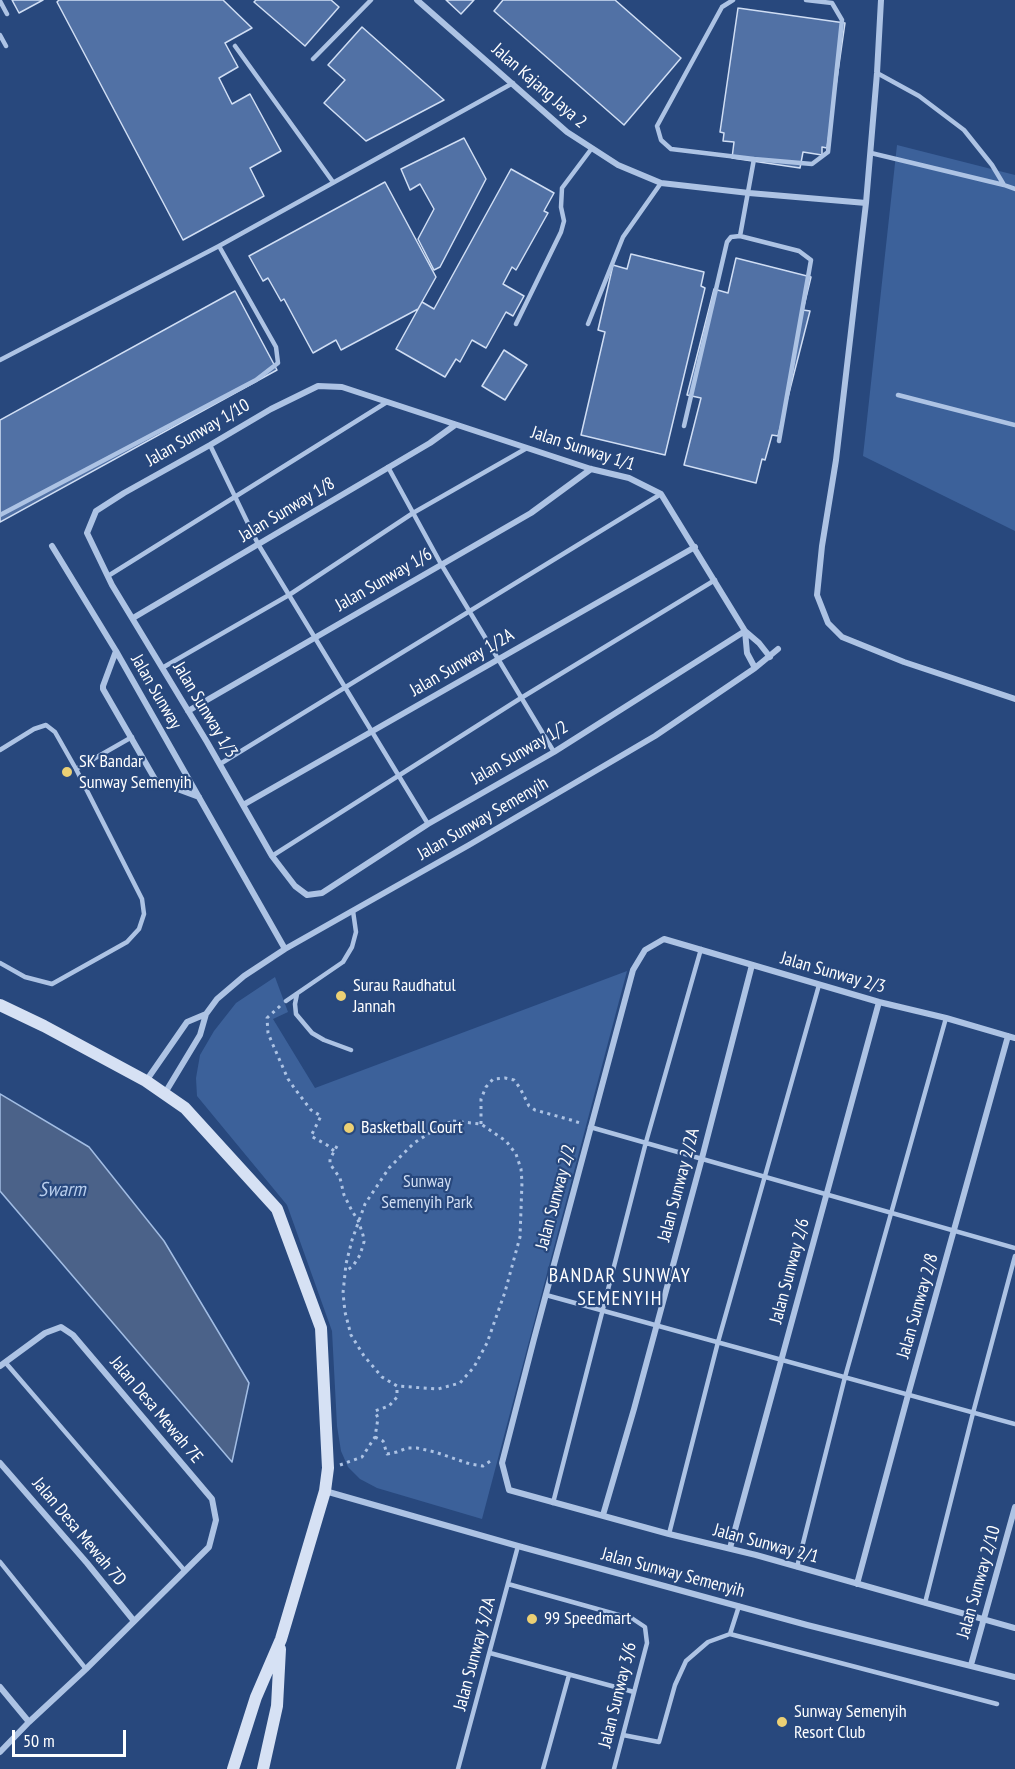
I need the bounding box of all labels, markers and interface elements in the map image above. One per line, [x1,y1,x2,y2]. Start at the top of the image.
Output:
street label: Jalan Kajang Jaya 2 [487,39,591,133]
street label: Jalan Sunway 1/10 [142,395,254,471]
street label: Jalan Sunway 1/1 [528,422,638,476]
street label: Jalan Sunway 1/8 [235,473,339,547]
street label: Jalan Sunway 1/6 [332,544,436,616]
street label: Jalan Sunway 1/2A [406,625,518,701]
street label: Jalan Sunway [126,651,186,733]
street label: Jalan Sunway 1/3 [168,658,242,762]
street label: Jalan Sunway 1/2 [468,717,572,789]
place label: SK Bandar Sunway Semenyih [79,751,192,794]
marker: SK Bandar Sunway Semenyih [60,765,74,779]
street label: Jalan Sunway Semenyih [414,773,552,865]
street label: Jalan Sunway 2/3 [778,948,888,998]
place label: Surau Raudhatul Jannah [353,975,456,1018]
marker: Surau Raudhatul Jannah [334,989,348,1003]
place label: Basketball Court [361,1117,463,1139]
marker: Basketball Court [342,1121,356,1135]
street label: Jalan Sunway 2/2A [653,1126,705,1244]
street label: Jalan Sunway 2/2 [532,1142,580,1252]
park label: Sunway Semenyih Park [381,1171,473,1214]
water label: Swarm [39,1178,85,1202]
street label: Jalan Sunway 2/6 [766,1216,814,1326]
street label: Jalan Sunway 2/8 [893,1251,943,1361]
district label: BANDAR SUNWAY SEMENYIH [549,1264,691,1311]
street label: Jalan Desa Mewah 7E [105,1352,207,1468]
street label: Jalan Desa Mewah 7D [28,1474,130,1590]
street label: Jalan Sunway 2/1 [711,1520,821,1568]
street label: Jalan Sunway 2/10 [953,1523,1005,1641]
street label: Jalan Sunway Semenyih [599,1544,747,1602]
street label: Jalan Sunway 3/2A [449,1595,501,1713]
place label: 99 Speedmart [544,1608,631,1630]
marker: 99 Speedmart [525,1612,539,1626]
street label: Jalan Sunway 3/6 [594,1640,642,1750]
place label: Sunway Semenyih Resort Club [794,1701,907,1744]
marker: Sunway Semenyih Resort Club [775,1715,789,1729]
scale bar [15,1718,129,1756]
text: 50 m [23,1729,55,1752]

